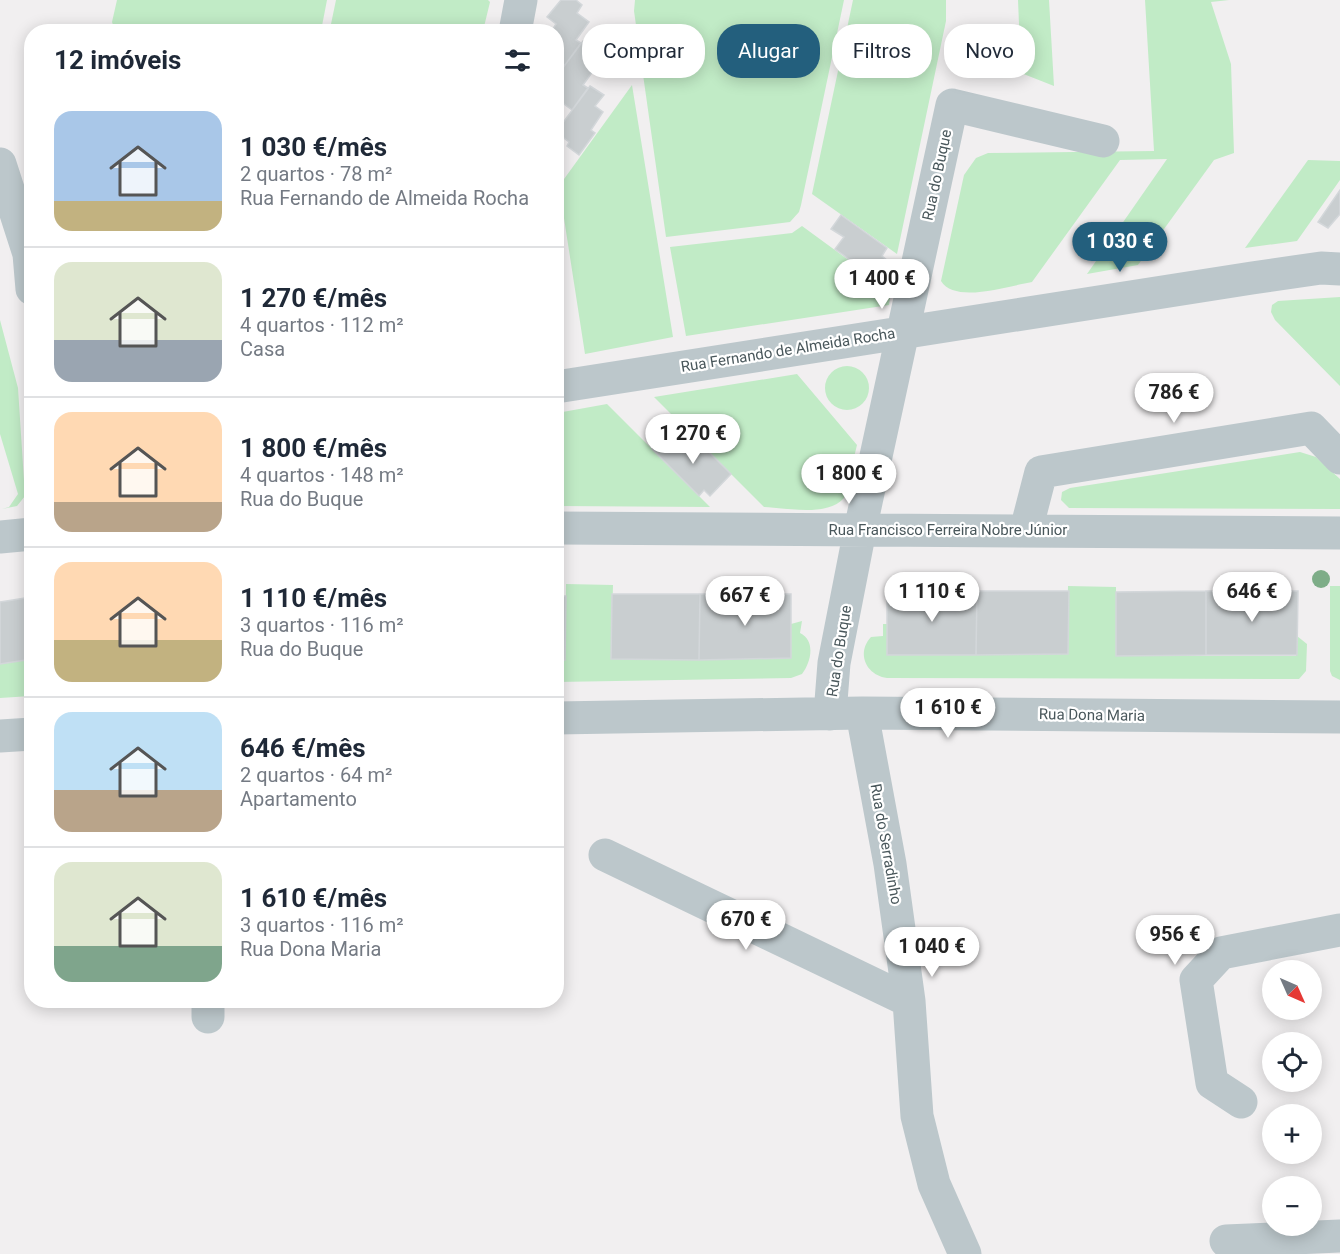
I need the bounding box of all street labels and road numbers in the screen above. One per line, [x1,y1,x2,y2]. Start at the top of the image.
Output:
street label: Rua do Buque [919,128,955,222]
street label: Rua Fernando de Almeida Rocha [680,324,896,376]
street label: Rua Francisco Ferreira Nobre Júnior [829,521,1067,539]
street label: Rua do Buque [823,604,855,698]
street label: Rua Dona Maria [1039,705,1145,725]
street label: Rua do Serradinho [867,782,905,906]

